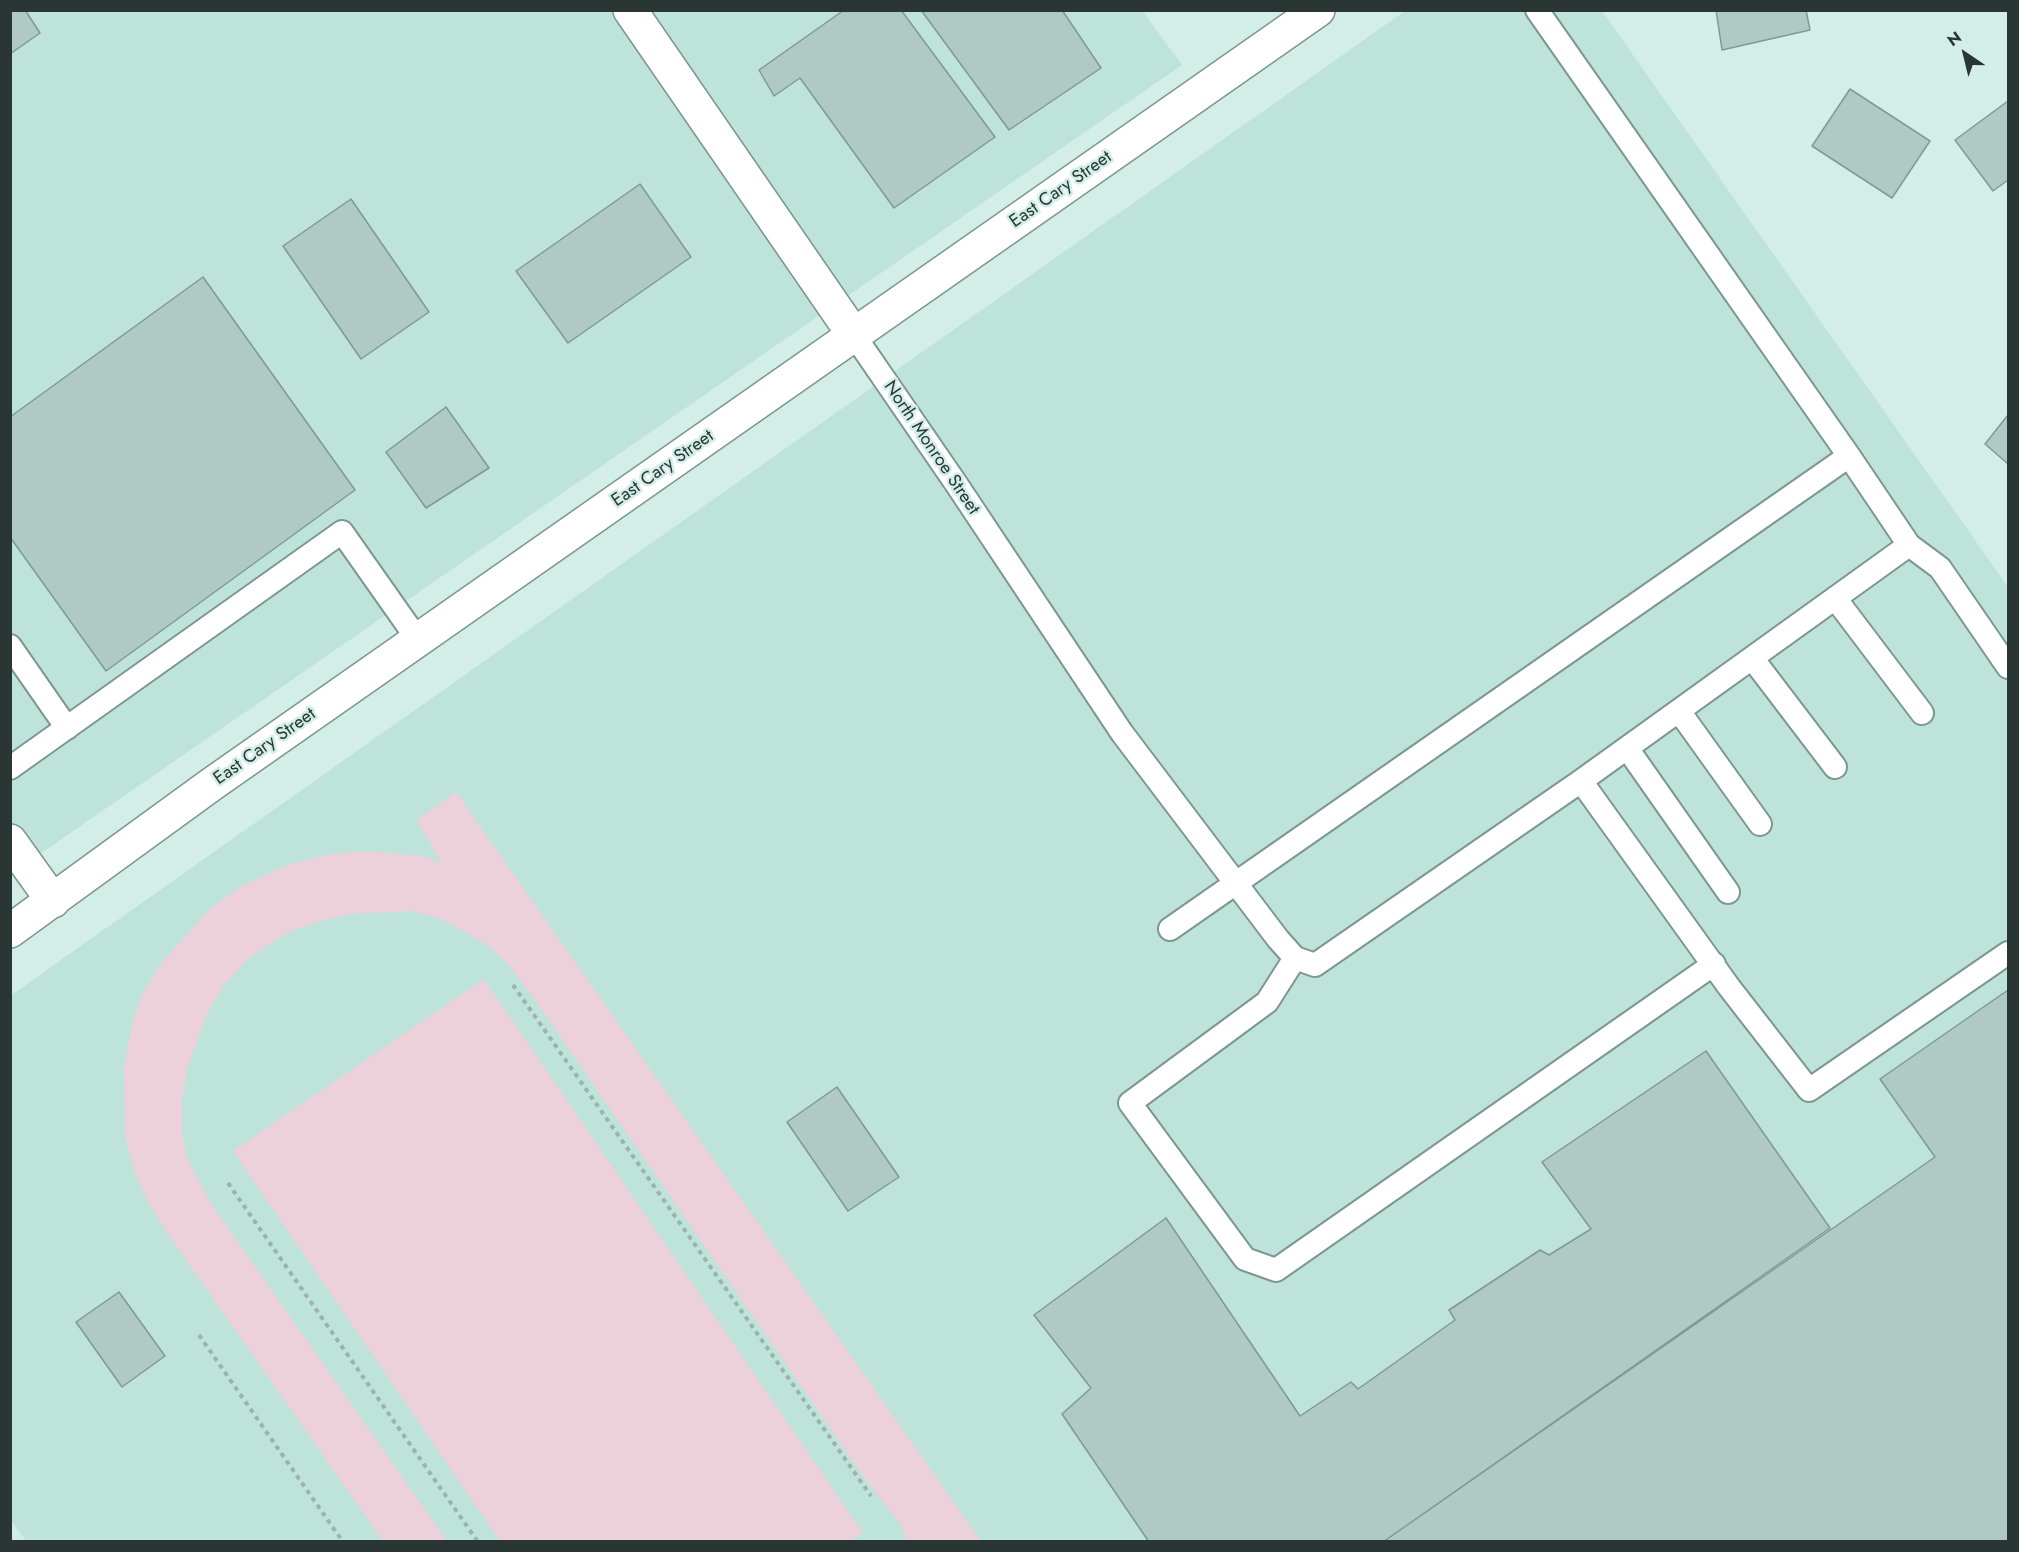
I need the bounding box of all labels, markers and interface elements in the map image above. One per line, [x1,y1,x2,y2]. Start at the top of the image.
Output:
north arrow [1935,24,1995,84]
text: N [1943,26,1966,52]
street label: East Cary Street [1006,147,1116,233]
street label: North Monroe Street [878,377,984,519]
street label: East Cary Street [608,426,718,512]
street label: East Cary Street [210,704,320,790]

